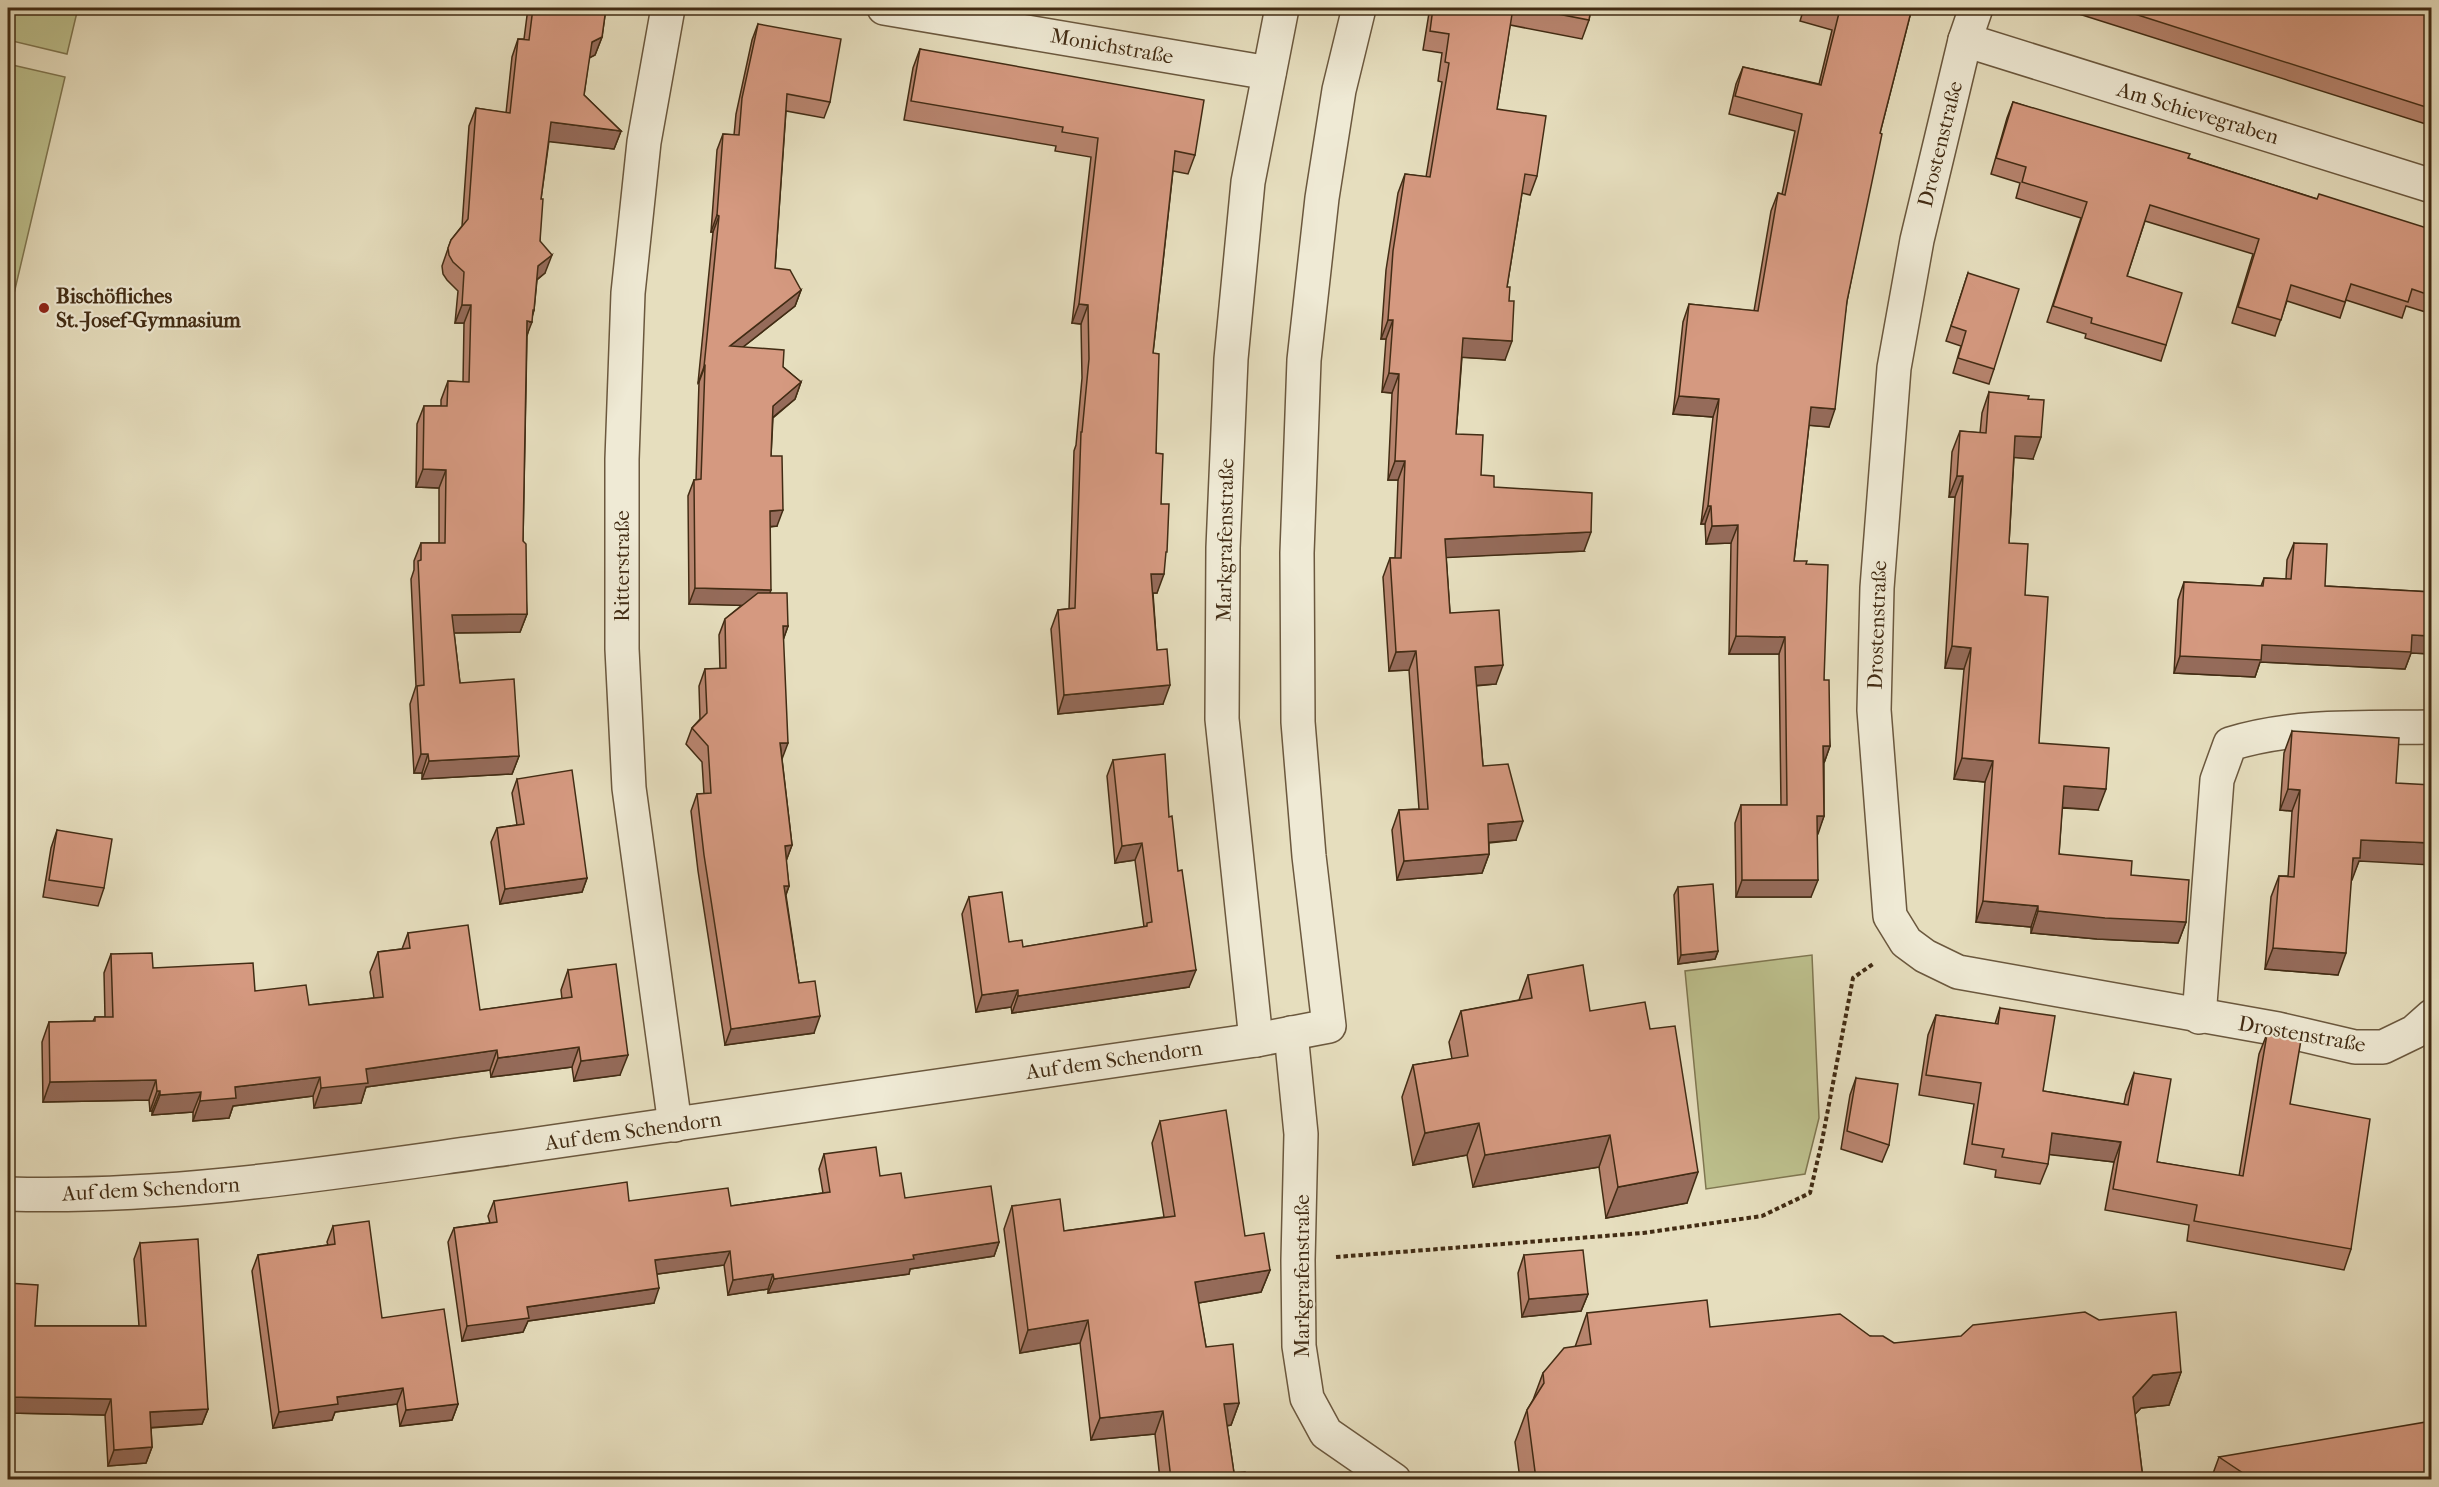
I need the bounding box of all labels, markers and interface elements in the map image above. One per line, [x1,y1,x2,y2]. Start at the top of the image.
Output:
street label: Monichstraße [1049,23,1175,69]
street label: Am Schievegraben [2113,77,2282,149]
street label: Drostenstraße [1913,78,1967,210]
place label: Bischöfliches St.-Josef-Gymnasium [56,284,241,332]
marker: Bischöfliches St.-Josef-Gymnasium [37,301,51,315]
street label: Markgrafenstraße [1212,458,1238,622]
street label: Ritterstraße [610,510,634,622]
street label: Drostenstraße [1863,560,1891,690]
street label: Drostenstraße [2236,1011,2368,1057]
street label: Auf dem Schendorn [1023,1036,1204,1084]
street label: Auf dem Schendorn [542,1107,723,1155]
street label: Auf dem Schendorn [61,1172,240,1206]
street label: Markgrafenstraße [1290,1194,1314,1358]

